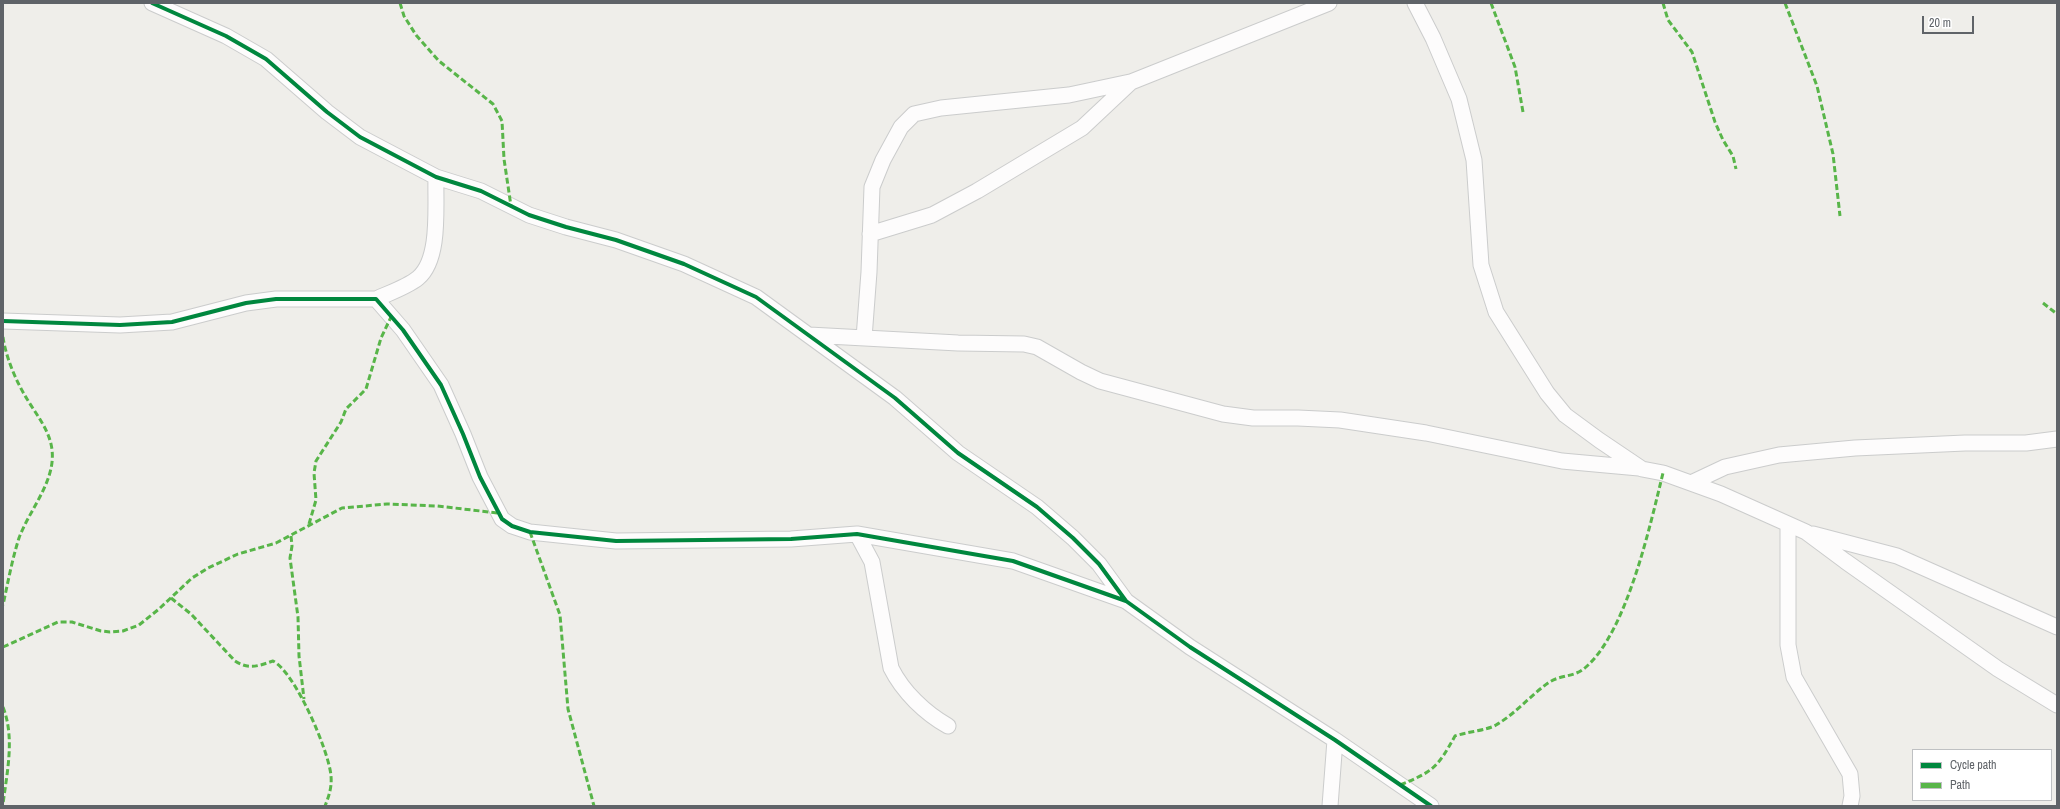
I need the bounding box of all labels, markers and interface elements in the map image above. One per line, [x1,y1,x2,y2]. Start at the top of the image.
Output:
scale bar [1924,8,1976,34]
text: 20 m [1929,15,1951,31]
legend [1912,749,2052,801]
text: Cycle path [1950,757,1997,773]
text: Path [1950,777,1970,793]

